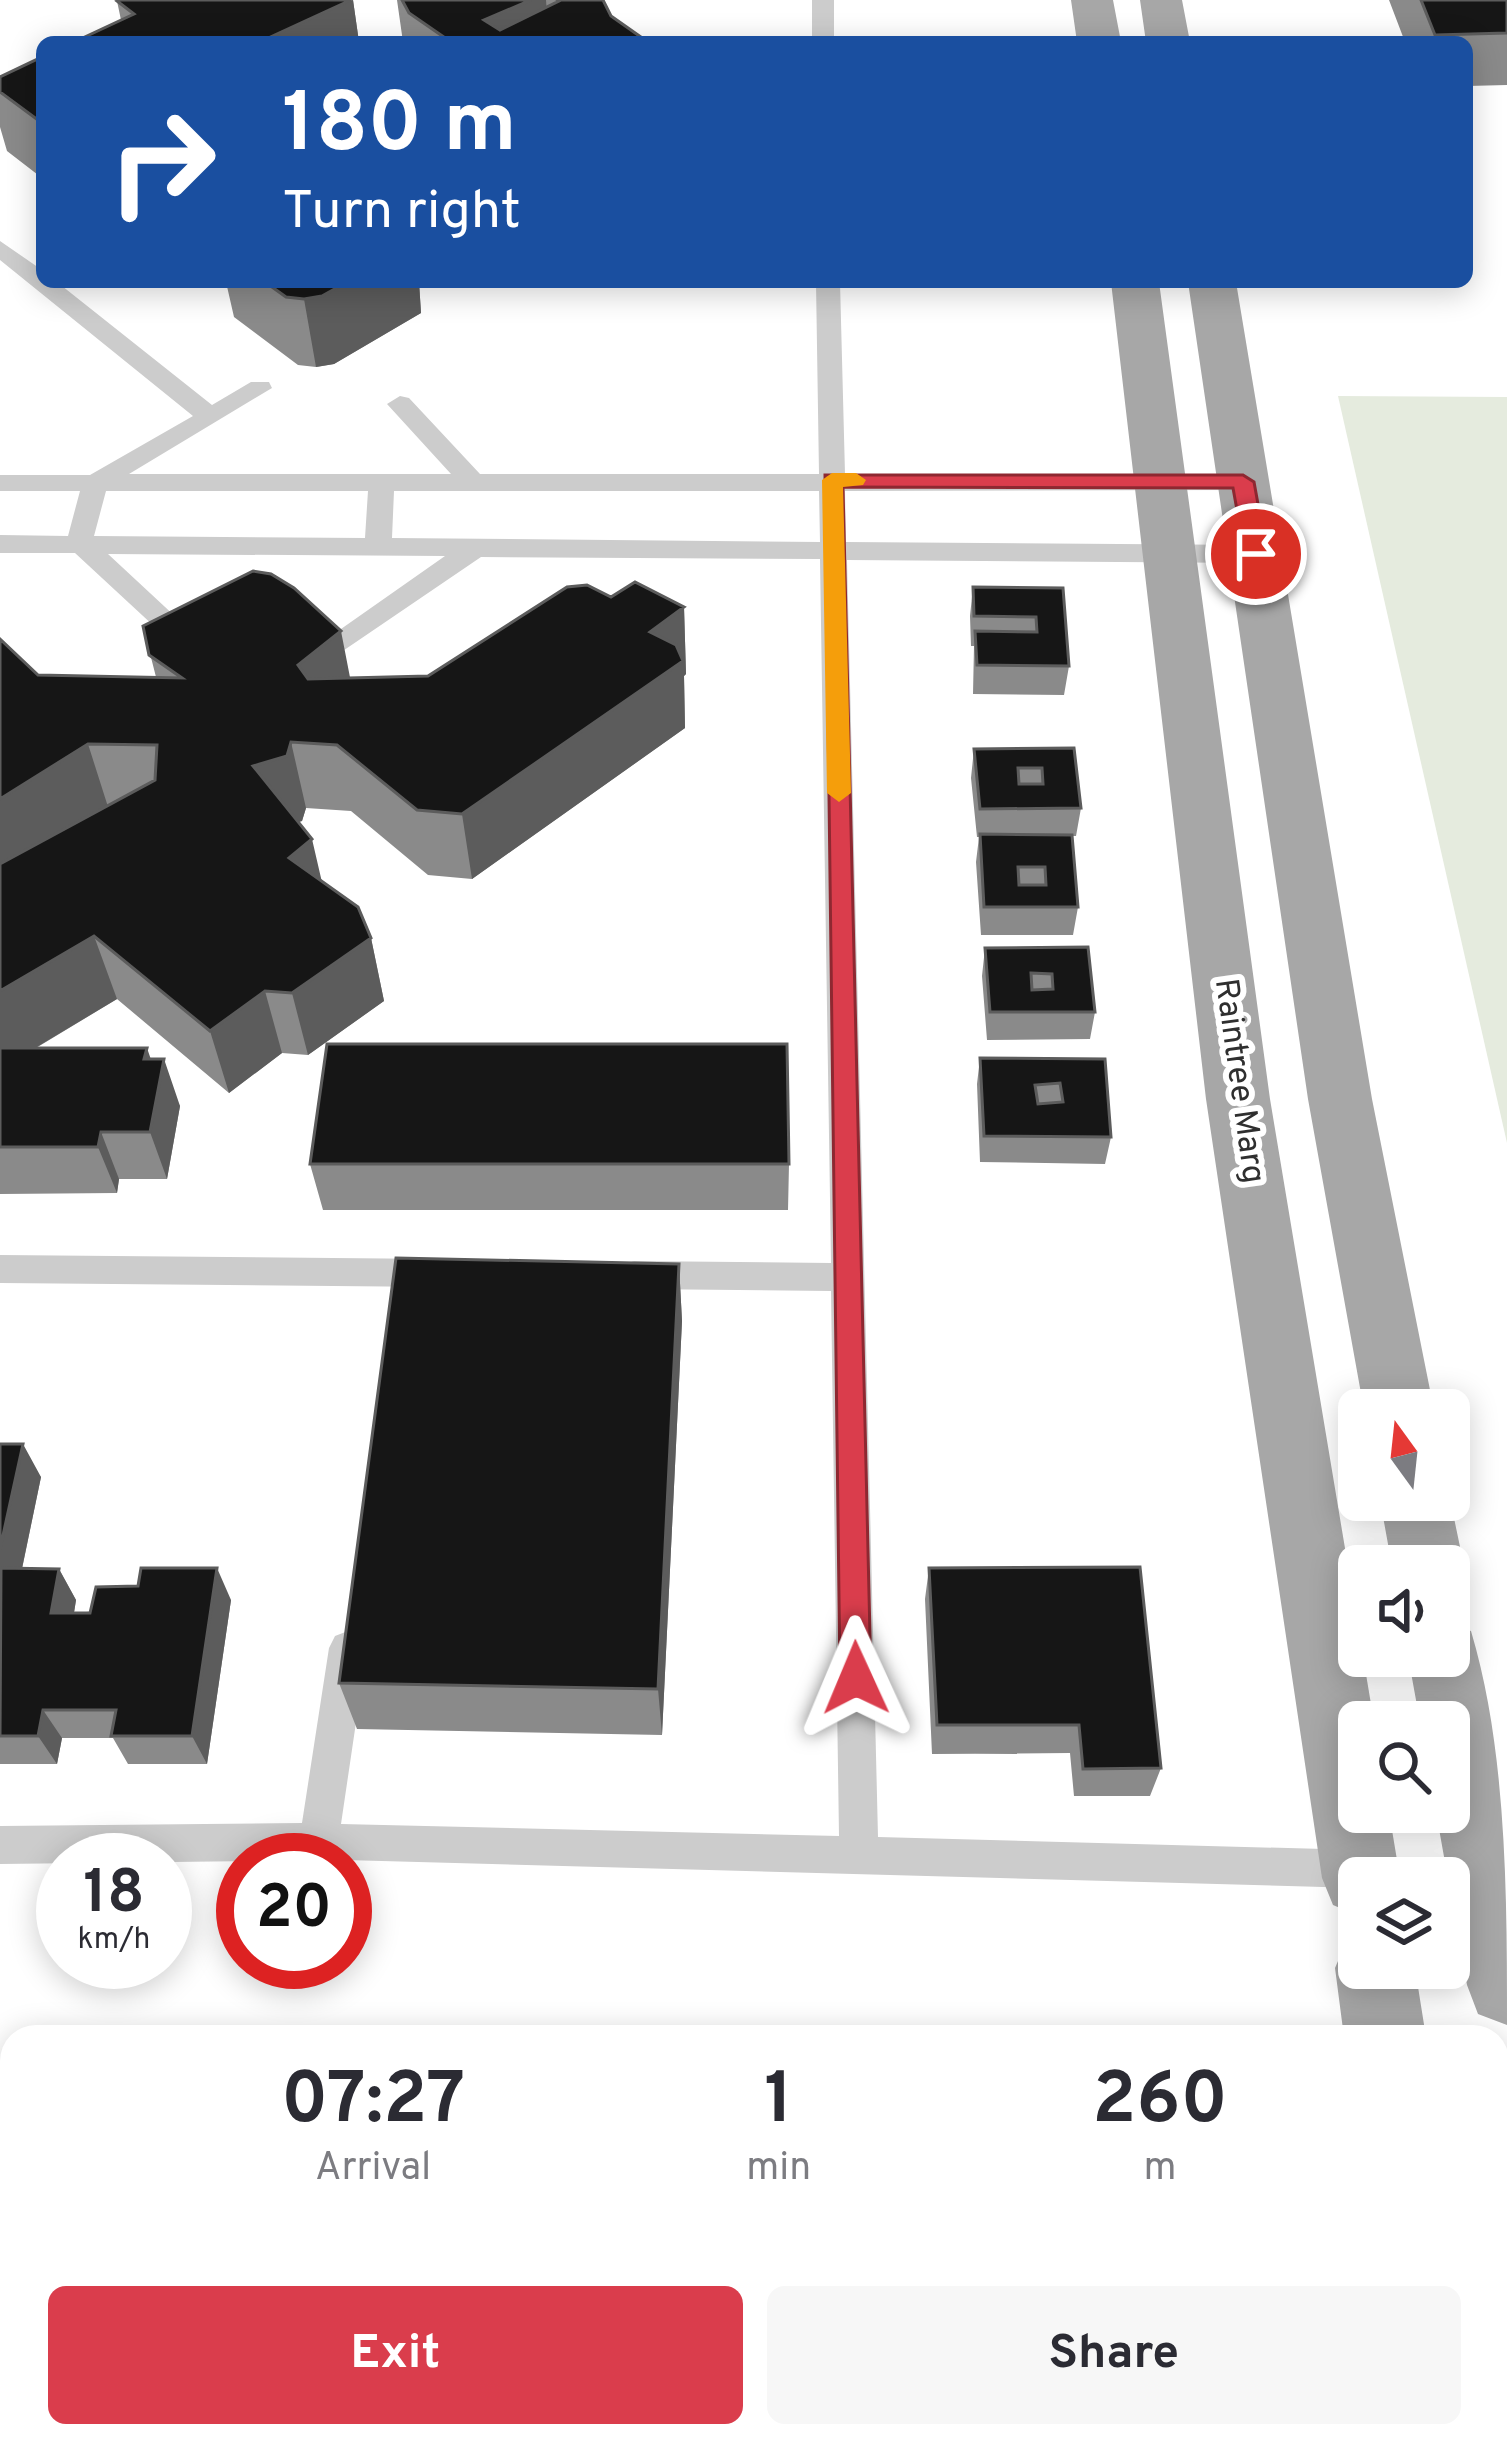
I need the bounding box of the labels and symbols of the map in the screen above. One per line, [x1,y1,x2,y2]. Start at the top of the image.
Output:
pin [1205,503,1307,605]
street label: Raintree Marg [1203,976,1273,1186]
north arrow [1338,1389,1470,1521]
position arrow [793,1615,919,1741]
speed limit sign: 20 [216,1833,372,1989]

